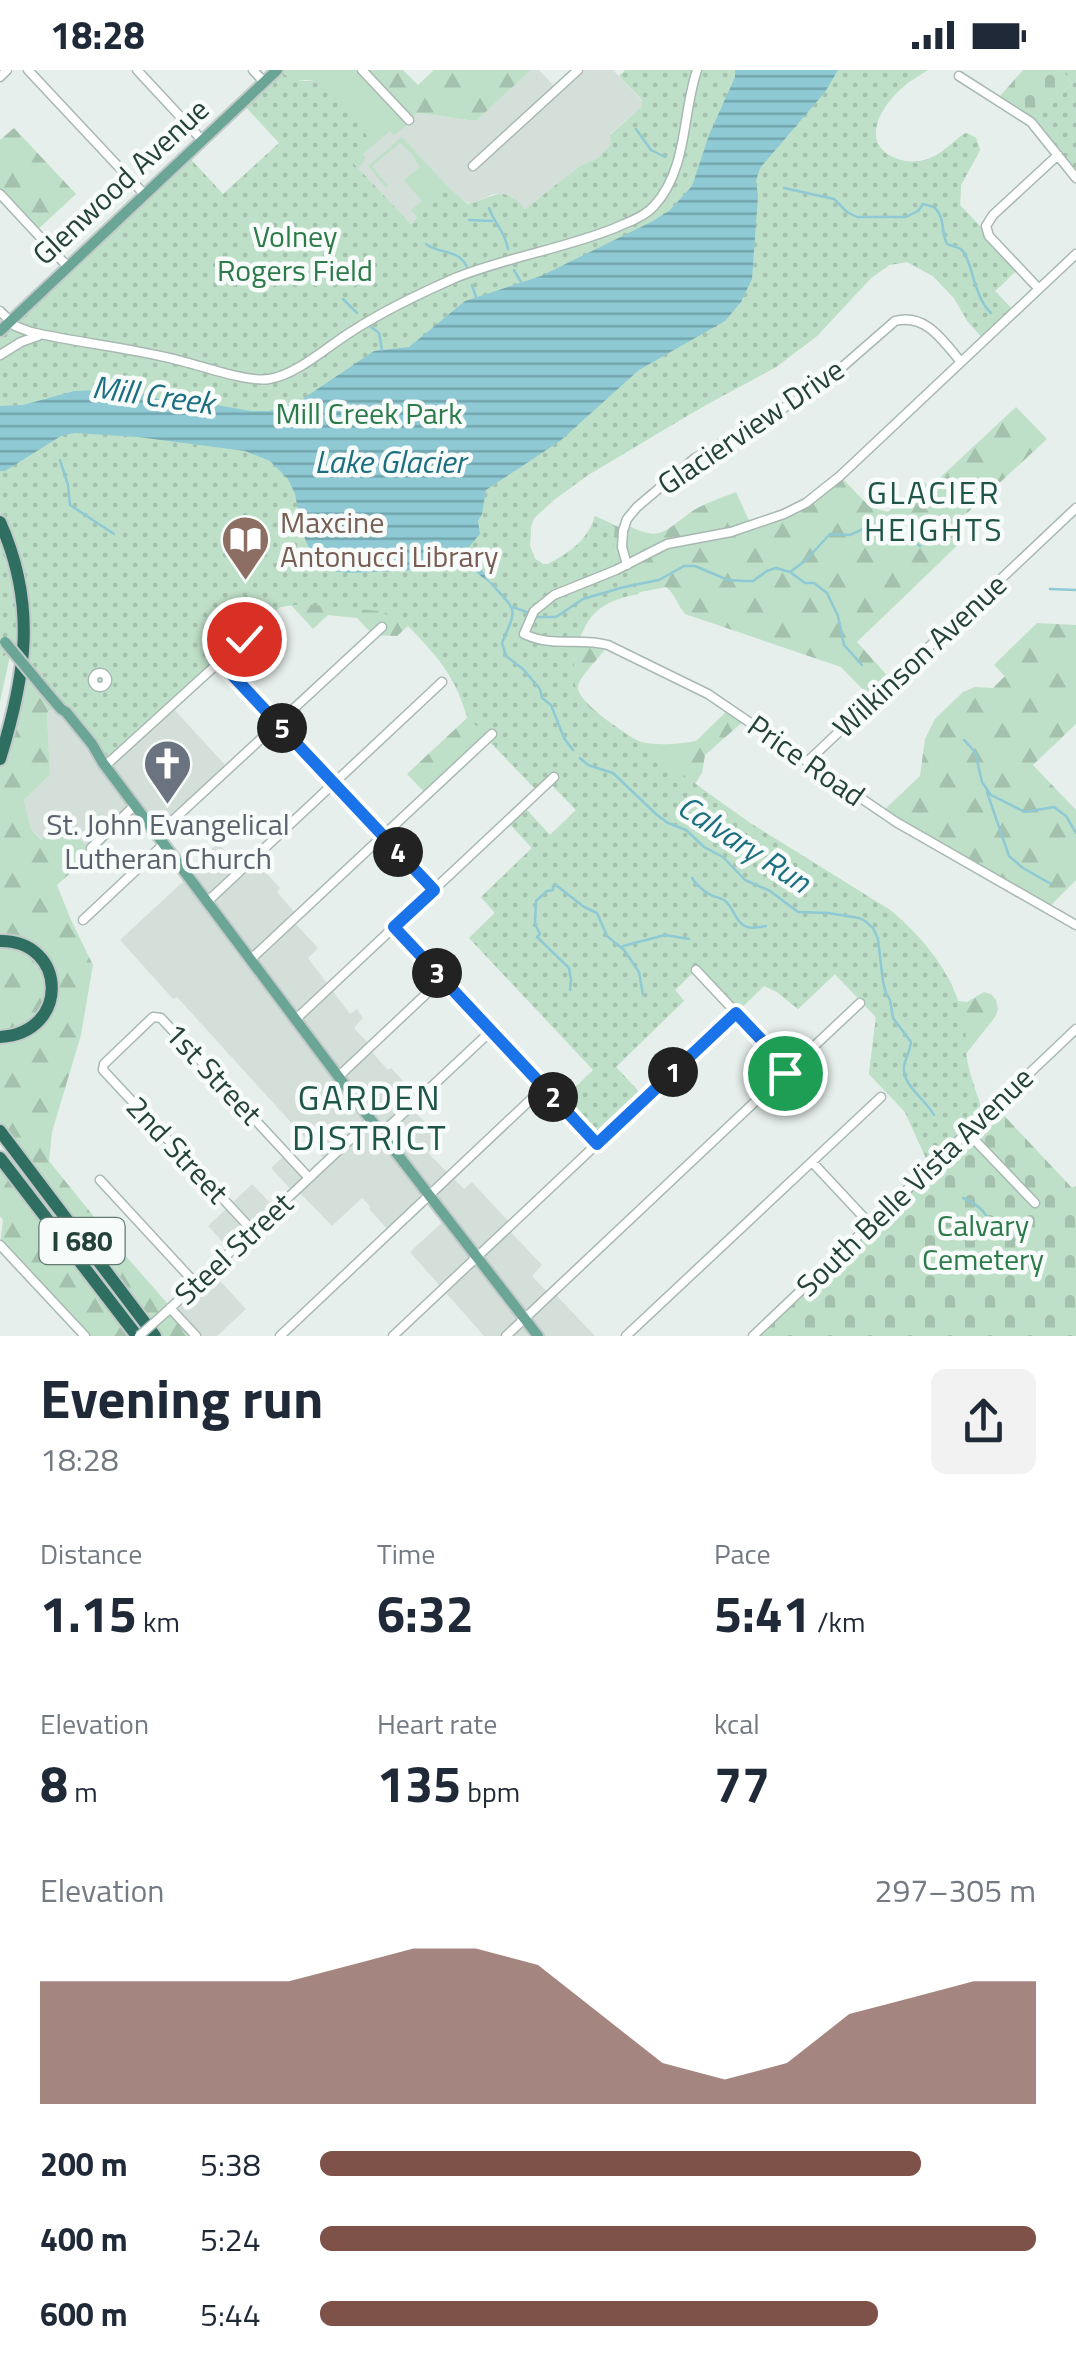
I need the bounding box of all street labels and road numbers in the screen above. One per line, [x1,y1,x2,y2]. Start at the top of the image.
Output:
street label: Glenwood Avenue [22,87,219,276]
street label: Glacierview Drive [648,347,853,506]
street label: Wilkinson Avenue [822,562,1017,748]
street label: Price Road [738,703,875,818]
street label: 1st Street [154,1012,274,1135]
street label: South Belle Vista Avenue [785,1056,1043,1307]
street label: 2nd Street [116,1085,240,1214]
street label: Steel Street [164,1181,303,1315]
road number: I 680 [39,1218,124,1264]

